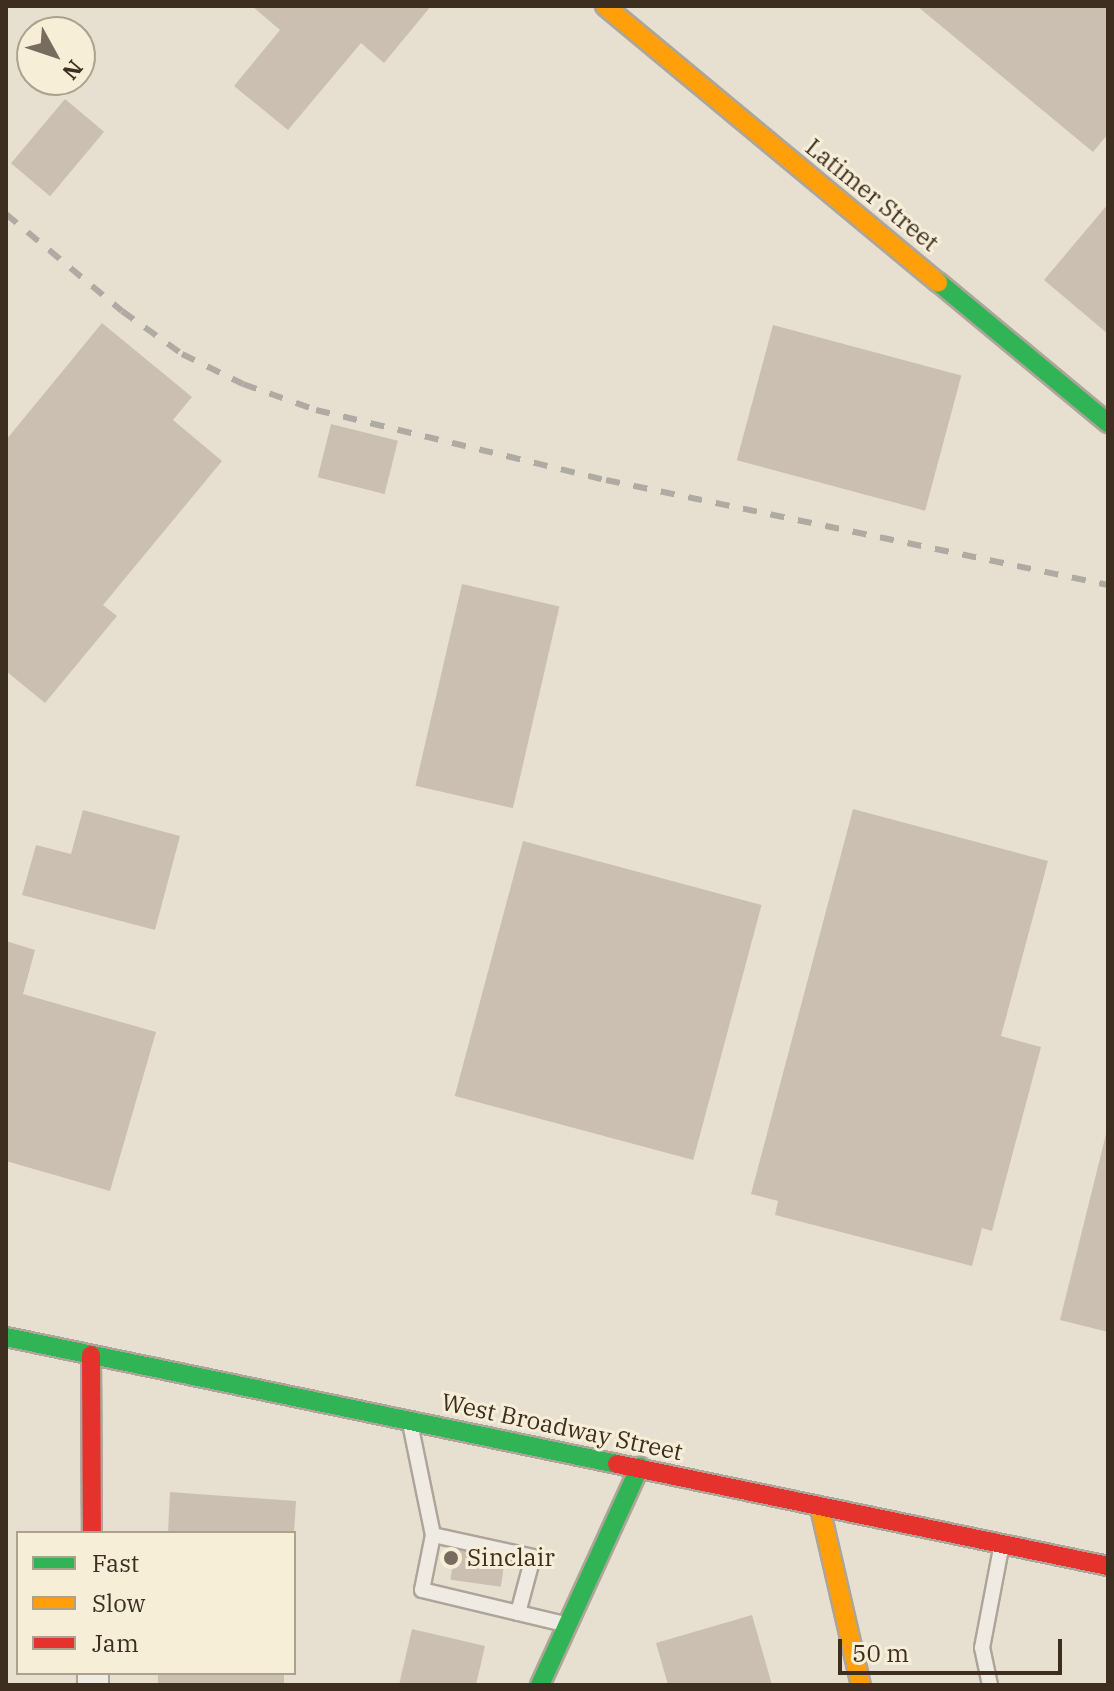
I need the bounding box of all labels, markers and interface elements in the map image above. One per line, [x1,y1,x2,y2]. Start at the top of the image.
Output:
north arrow [16,16,96,96]
text: N [57,54,90,86]
street label: Latimer Street [800,133,944,257]
street label: West Broadway Street [439,1387,685,1467]
legend [16,1531,296,1675]
place label: Sinclair [467,1544,555,1572]
text: Fast [92,1547,139,1579]
marker: Sinclair [442,1549,460,1567]
text: Slow [92,1587,145,1619]
scale bar [842,1623,1066,1673]
text: Jam [92,1627,139,1659]
text: 50 m [852,1637,909,1669]

